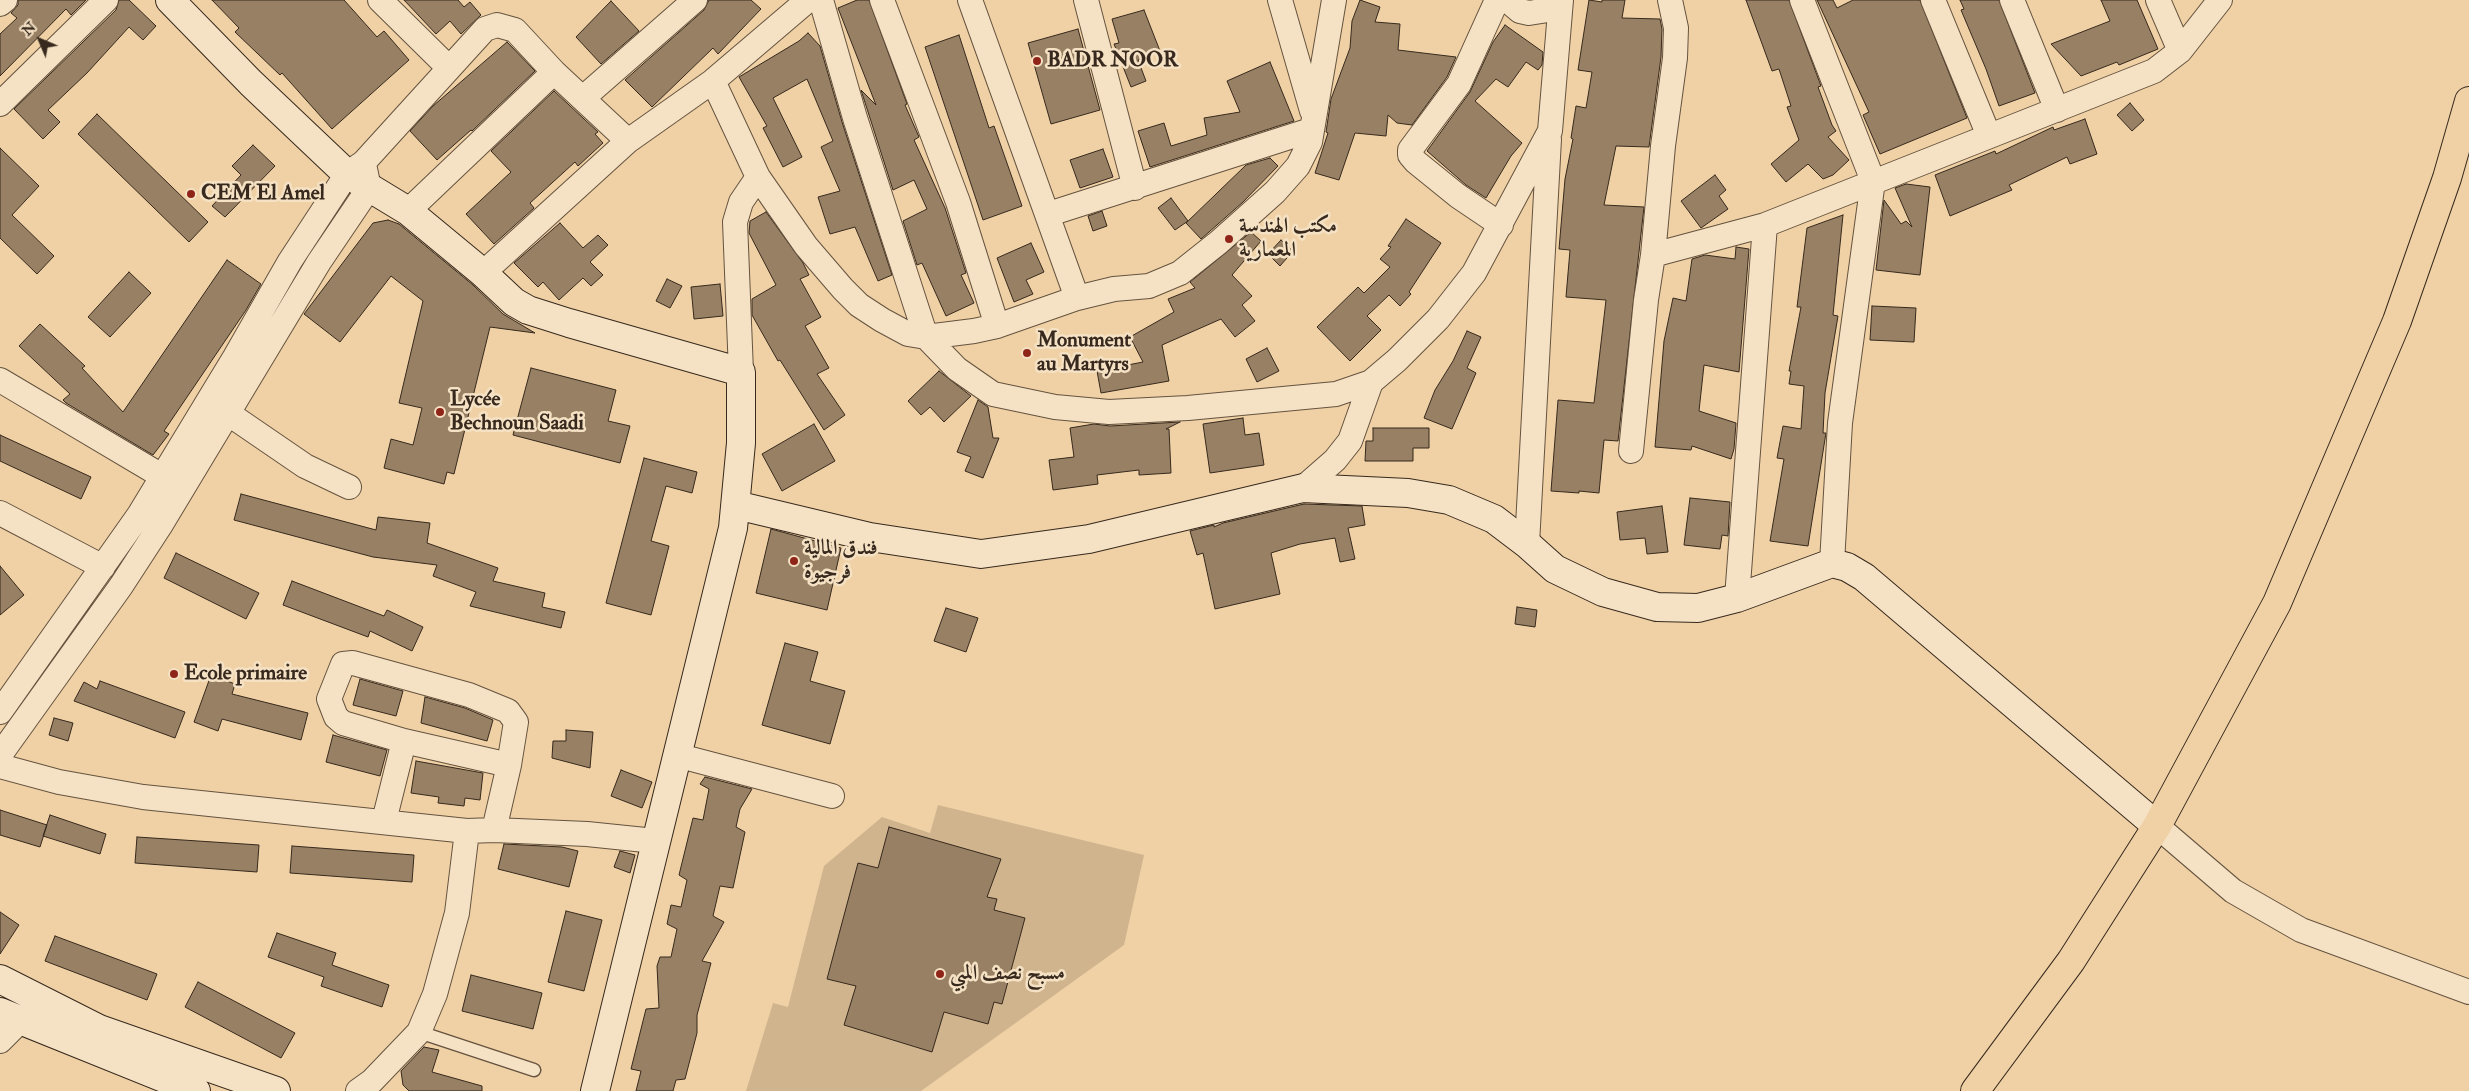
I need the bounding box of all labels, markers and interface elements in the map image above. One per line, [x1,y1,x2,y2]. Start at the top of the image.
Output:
north arrow [15,15,65,65]
text: N [19,19,39,39]
place label: BADR NOOR [1047,48,1178,74]
marker: BADR NOOR [1031,55,1043,67]
place label: CEM El Amel [201,181,325,207]
marker: CEM El Amel [185,188,197,200]
place label: مكتب الهندسة المعمارية [1239,214,1337,264]
marker: مكتب الهندسة المعمارية [1223,233,1235,245]
place label: Monument au Martyrs [1037,328,1131,378]
marker: Monument au Martyrs [1021,347,1033,359]
place label: Lycée Bechnoun Saadi [450,387,584,437]
marker: Lycée Bechnoun Saadi [434,406,446,418]
place label: فندق المالية فرجيوة [804,536,878,586]
marker: فندق المالية فرجيوة [788,555,800,567]
place label: Ecole primaire [184,661,307,687]
marker: Ecole primaire [168,668,180,680]
place label: مسبح نصف المبي [950,961,1065,987]
marker: مسبح نصف المبي [934,968,946,980]

